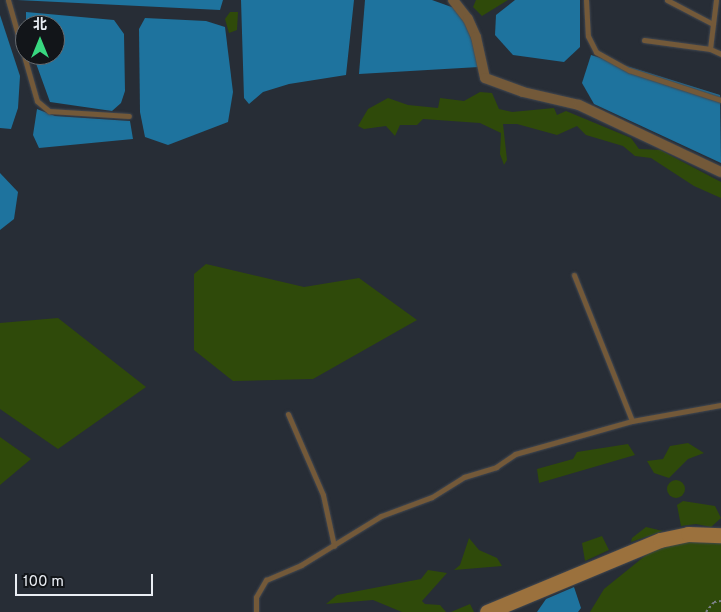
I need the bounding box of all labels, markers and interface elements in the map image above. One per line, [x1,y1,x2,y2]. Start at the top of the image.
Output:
north arrow [15,15,65,65]
text: 北 [33,17,47,34]
scale bar [18,564,155,596]
text: 100 m [23,573,64,592]

